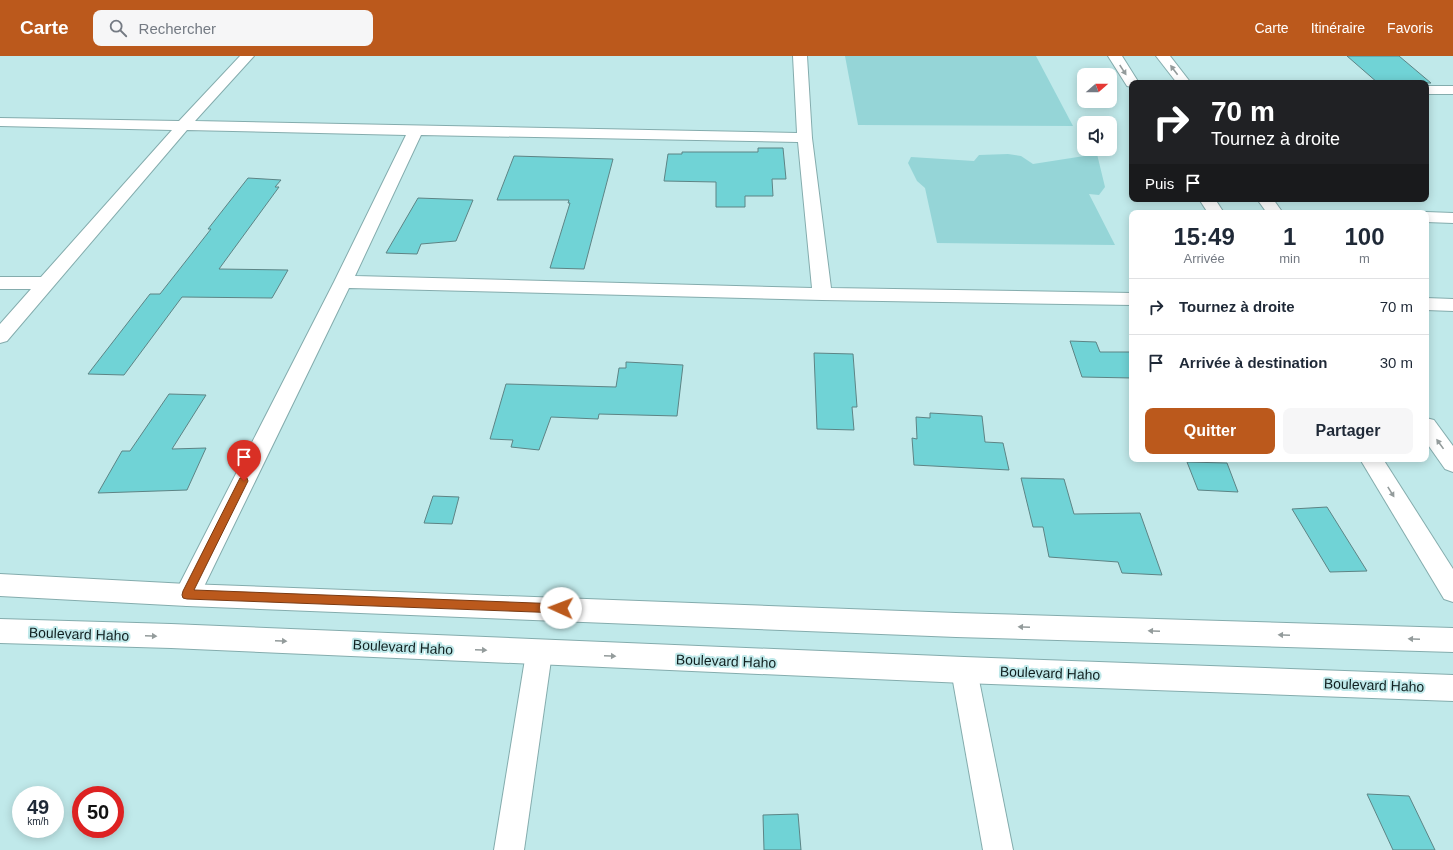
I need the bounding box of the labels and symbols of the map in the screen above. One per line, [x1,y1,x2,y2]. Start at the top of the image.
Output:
one-way arrow [1120,64,1127,75]
one-way arrow [1169,64,1178,75]
north arrow [1077,68,1117,108]
one-way arrow [1436,439,1444,449]
pin [227,440,261,481]
one-way arrow [1388,486,1395,498]
position arrow [540,587,582,629]
street label: Boulevard Haho [29,624,130,644]
one-way arrow [1018,624,1030,631]
one-way arrow [1147,628,1160,634]
one-way arrow [1277,632,1290,638]
one-way arrow [145,633,158,639]
street label: Boulevard Haho [352,636,454,658]
one-way arrow [1407,636,1420,642]
one-way arrow [275,638,287,645]
one-way arrow [475,647,487,654]
street label: Boulevard Haho [676,651,777,671]
one-way arrow [604,653,617,659]
street label: Boulevard Haho [1000,663,1101,683]
street label: Boulevard Haho [1324,675,1425,695]
speed limit sign: 50 [72,786,124,838]

